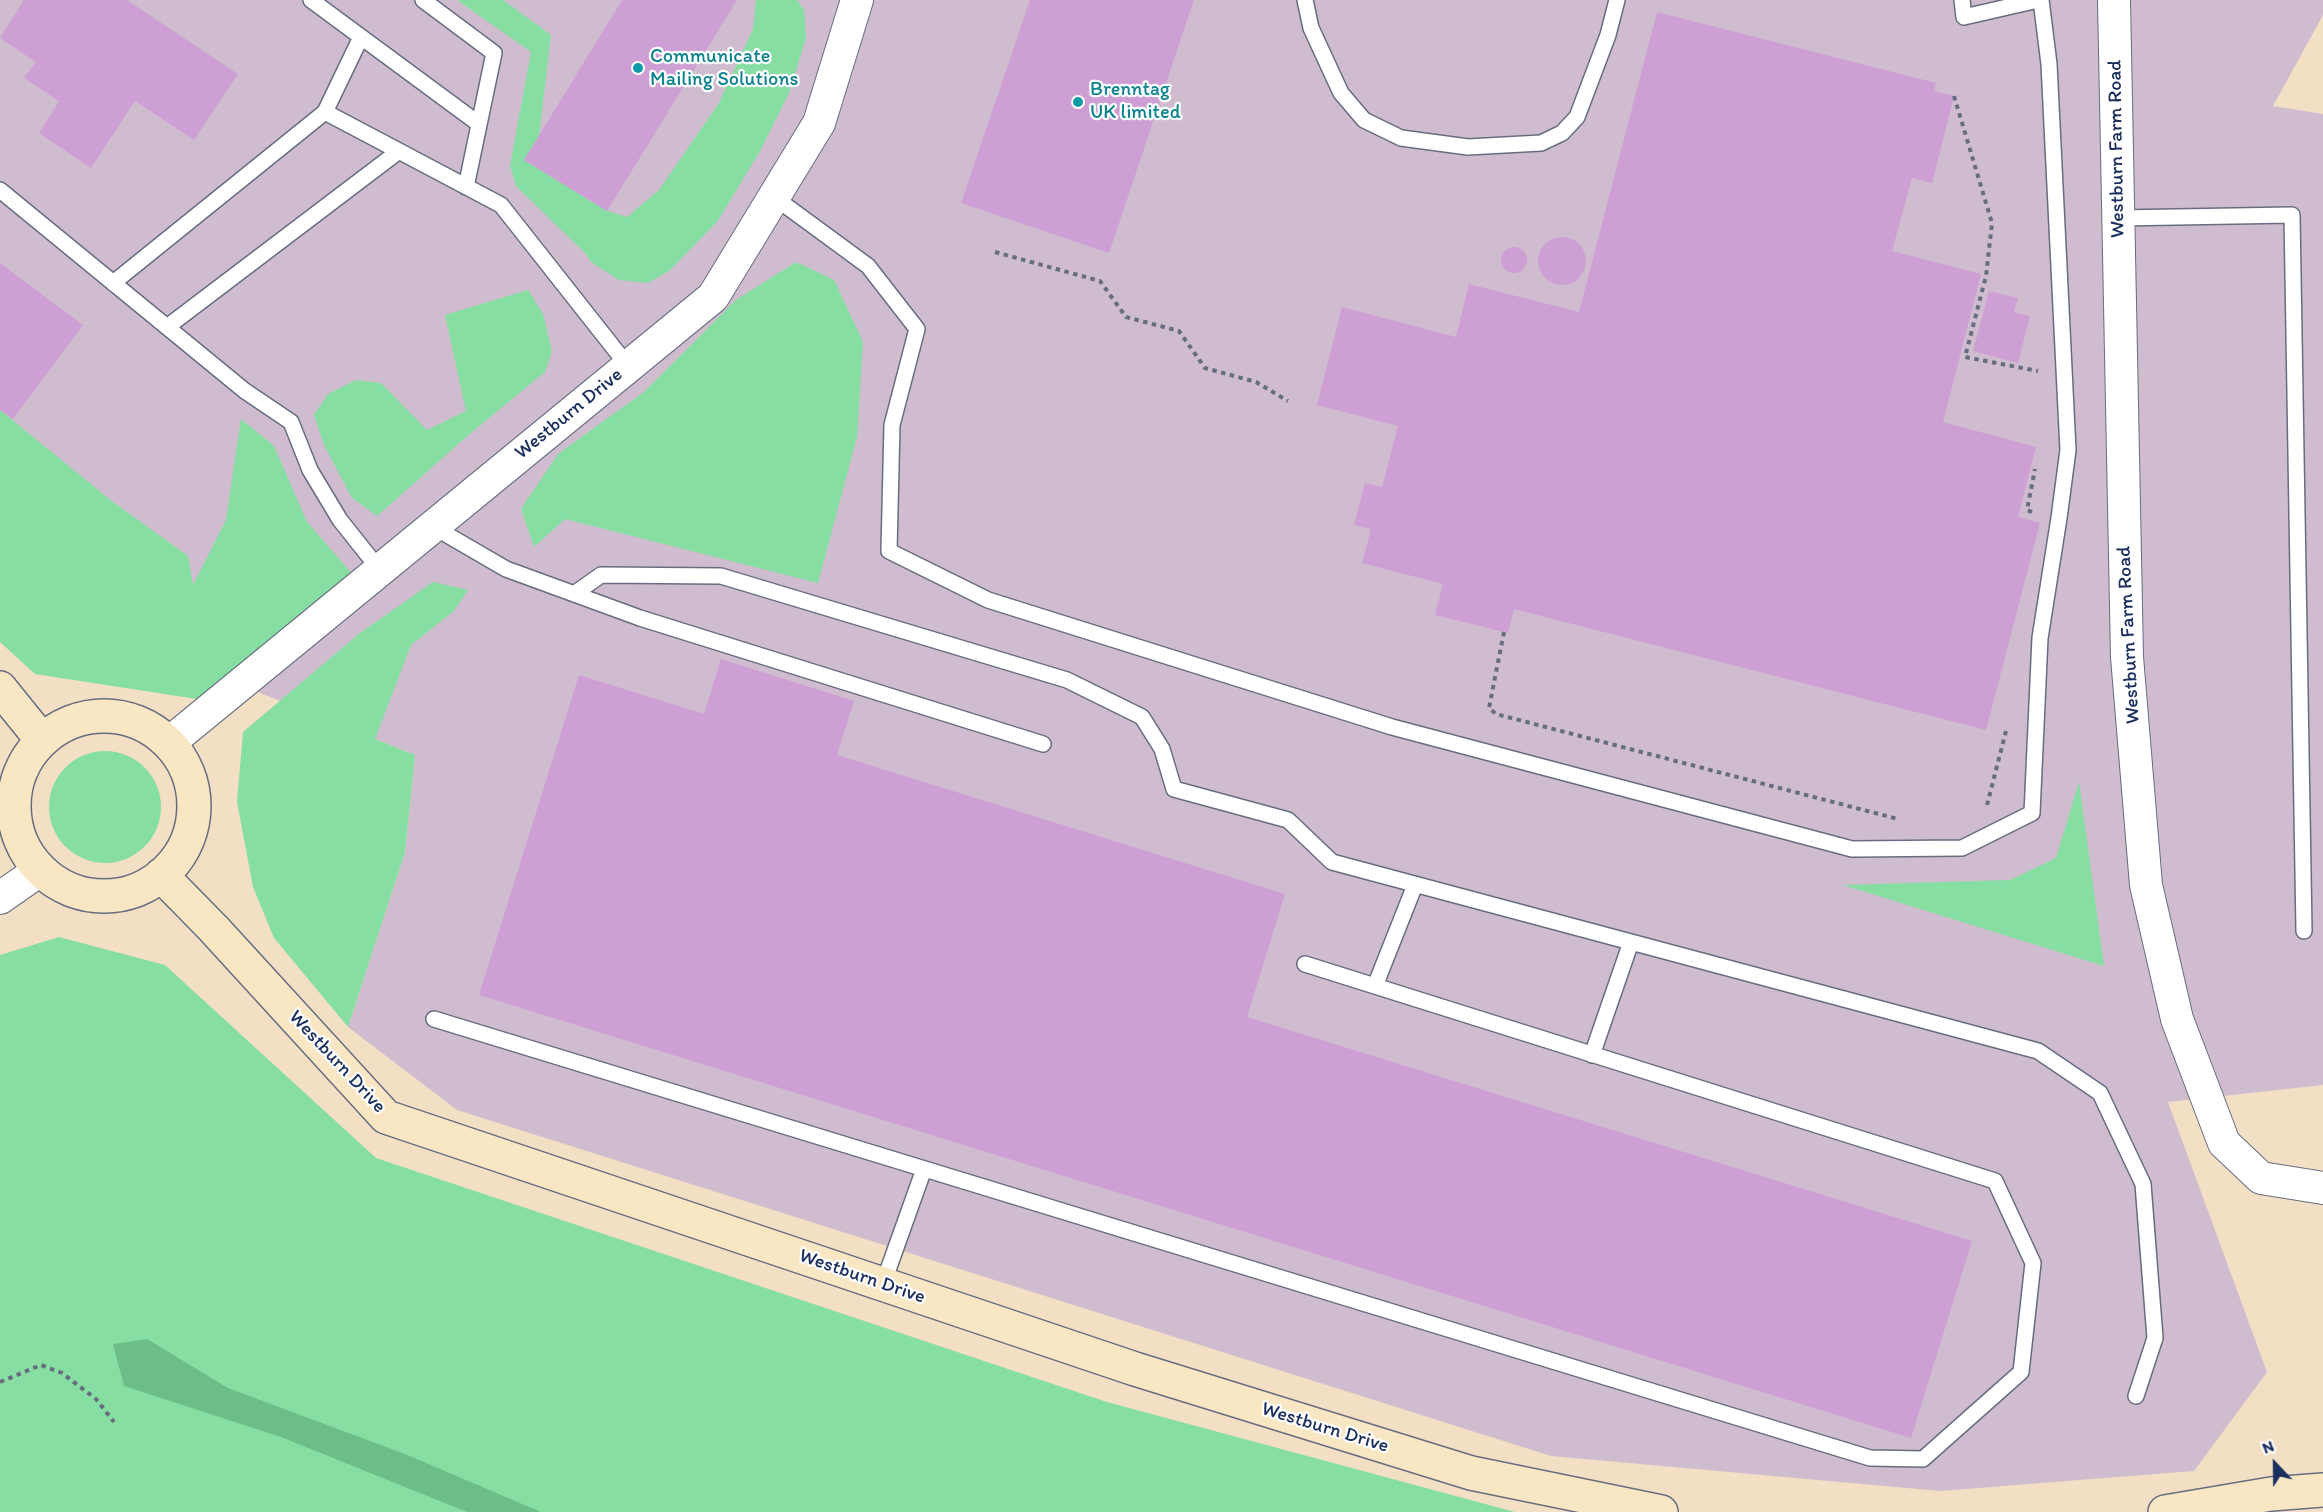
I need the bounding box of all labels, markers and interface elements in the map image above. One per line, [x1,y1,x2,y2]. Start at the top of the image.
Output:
place label: Communicate Mailing Solutions [650,45,799,92]
street label: Westburn Farm Road [2103,60,2131,238]
marker: Communicate Mailing Solutions [631,61,645,75]
place label: Brenntag UK limited [1090,78,1181,125]
marker: Brenntag UK limited [1071,95,1085,109]
street label: Westburn Drive [510,363,628,465]
street label: Westburn Farm Road [2112,545,2146,725]
street label: Westburn Drive [283,1006,391,1118]
street label: Westburn Drive [796,1244,928,1310]
street label: Westburn Drive [1258,1397,1392,1459]
north arrow [2245,1434,2305,1494]
text: N [2259,1436,2277,1458]

